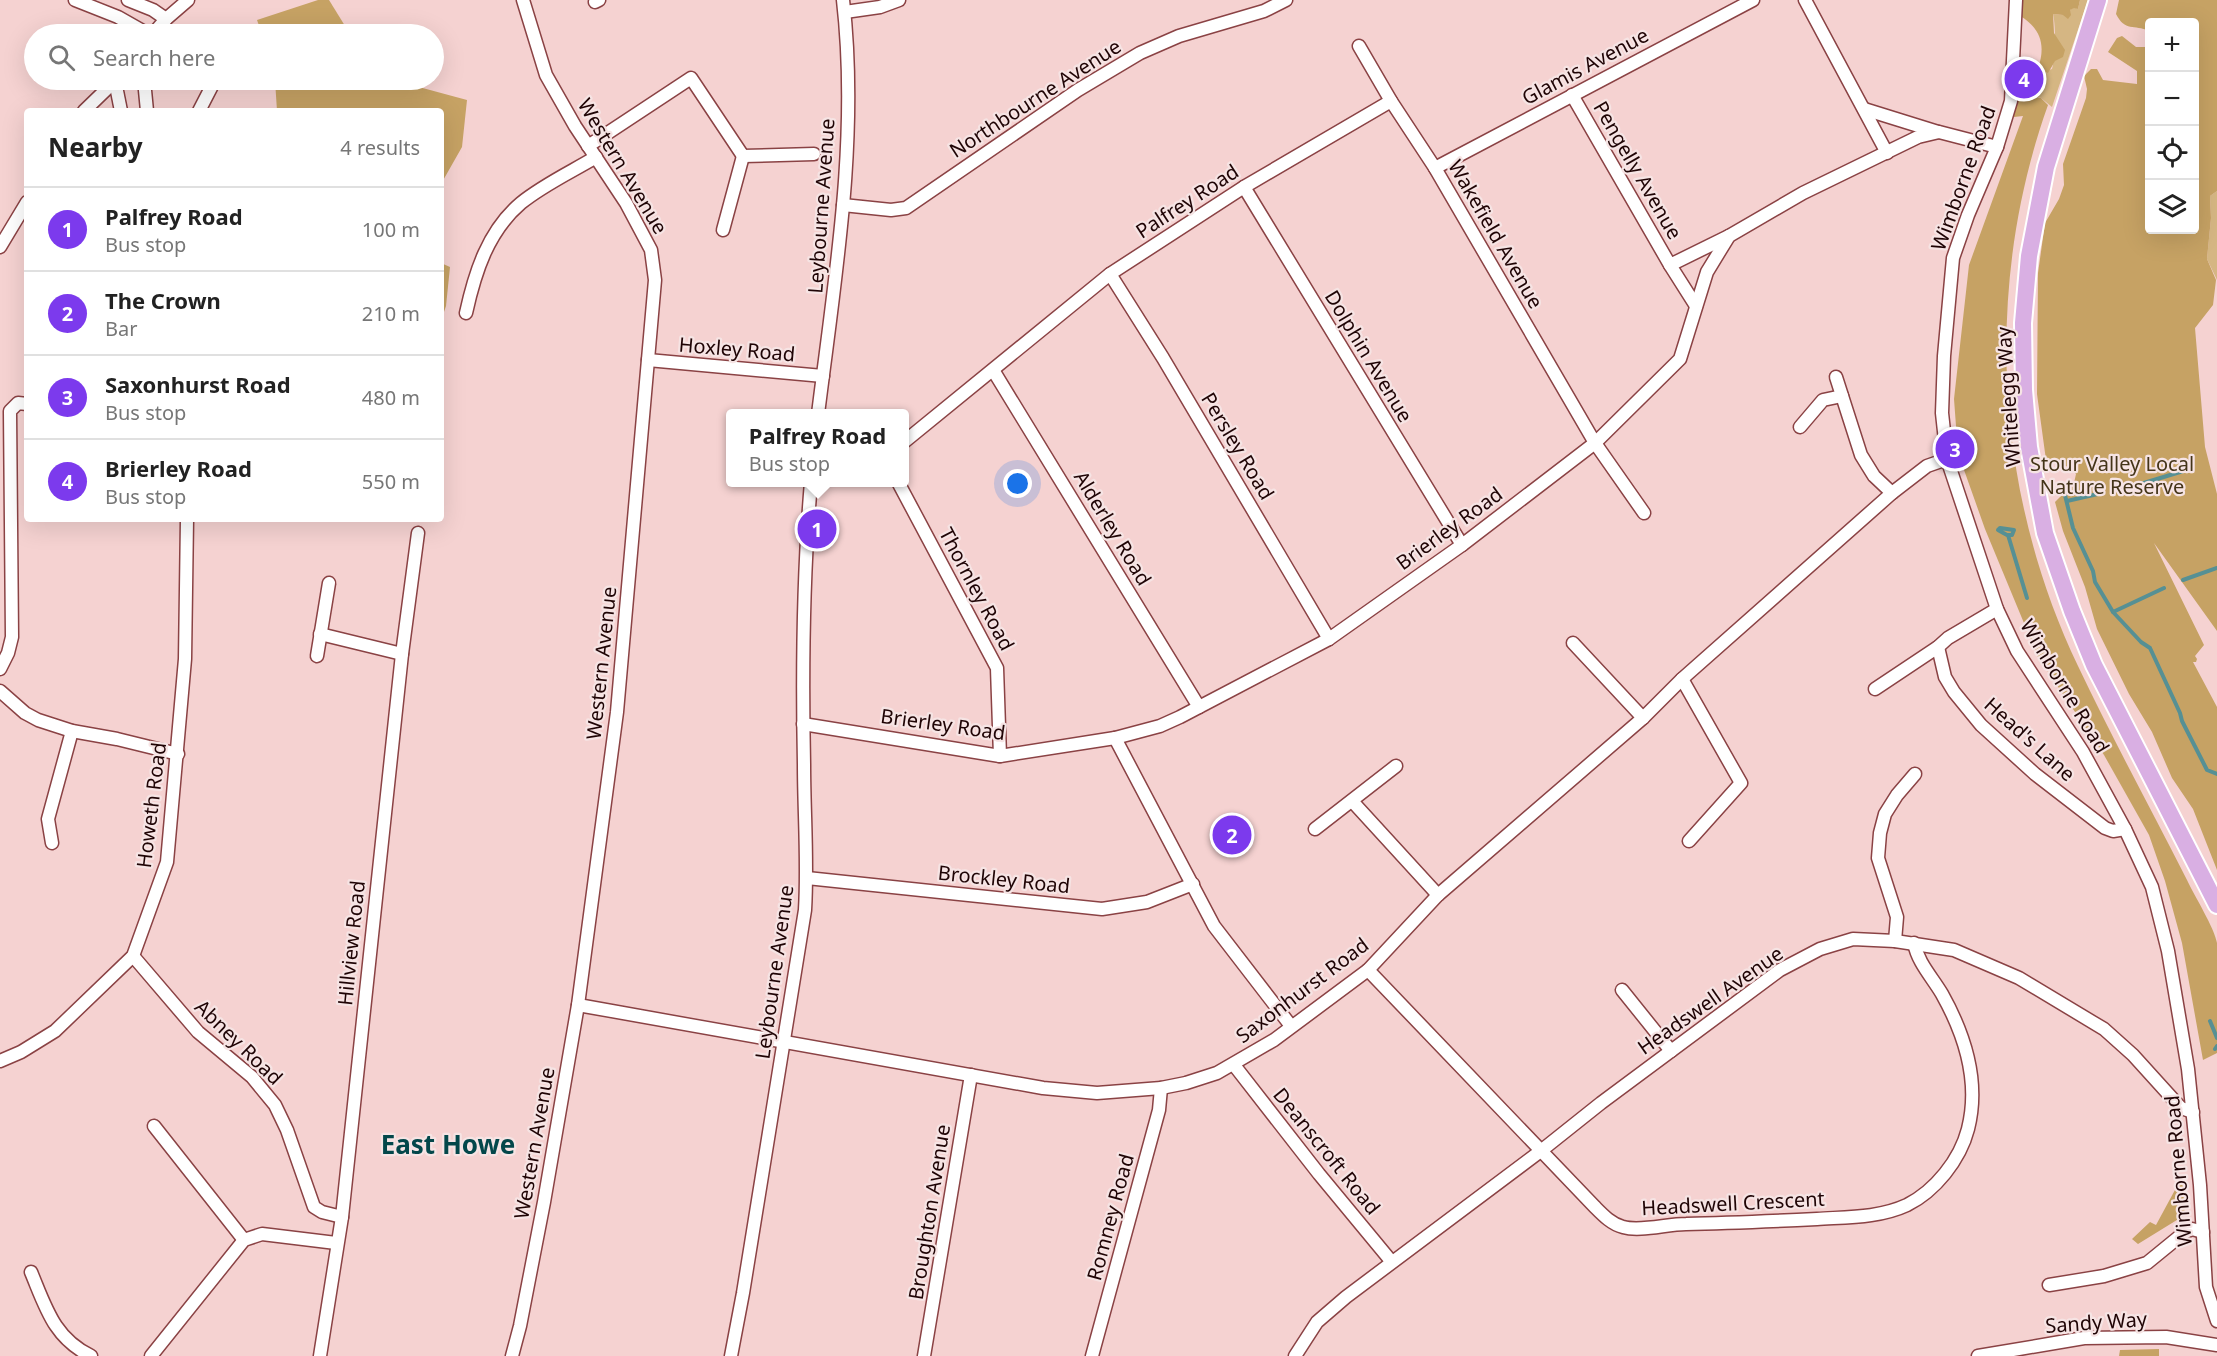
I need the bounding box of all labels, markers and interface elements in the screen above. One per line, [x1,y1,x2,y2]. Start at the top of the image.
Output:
map controls [2145,18,2199,234]
button: + [2145,18,2199,72]
street label: Glamis Avenue [1517,21,1653,111]
search box [24,24,444,90]
street label: Northbourne Avenue [944,32,1126,164]
icon: search [45,41,78,74]
text: Search here [93,42,215,72]
pin: 4 [2004,56,2044,101]
button: − [2145,72,2199,126]
street label: Western Avenue [572,93,674,239]
street label: Pengelly Avenue [1587,96,1689,244]
street label: Wimborne Road [1924,102,2002,254]
street label: Leybourne Avenue [801,117,841,295]
button: locate [2145,126,2199,180]
text: Nearby [48,129,143,165]
text: 4 results [340,134,420,161]
street label: Wakefield Avenue [1442,155,1550,313]
street label: Palfrey Road [1130,158,1244,244]
button: layers [2145,180,2199,234]
text: Palfrey Road [105,201,243,231]
text: 1 [62,216,73,243]
text: 100 m [362,216,420,243]
text: Bus stop [105,231,186,258]
text: The Crown [105,285,221,315]
street label: Dolphin Avenue [1319,285,1419,427]
text: 2 [62,300,73,327]
text: 210 m [362,300,420,327]
text: Bar [105,315,137,342]
street label: Whitelegg Way [1990,325,2026,468]
street label: Hoxley Road [678,330,796,368]
text: Saxonhurst Road [105,369,291,399]
text: 3 [62,384,73,411]
text: 480 m [362,384,420,411]
street label: Persley Road [1195,387,1281,505]
text: Bus stop [105,399,186,426]
popup [726,409,909,487]
text: Palfrey Road [749,420,886,450]
pin: 3 [1936,426,1974,472]
text: Bus stop [749,450,830,477]
park label: Stour Valley Local Nature Reserve [2030,450,2194,500]
text: Brierley Road [105,453,252,483]
street label: Alderley Road [1068,466,1158,590]
text: 4 [62,468,73,495]
text: 550 m [362,468,420,495]
your location [1003,469,1032,498]
street label: Brierley Road [1390,480,1508,576]
text: Bus stop [105,483,186,510]
pin: 1 [798,506,836,552]
street label: Thornley Road [933,523,1021,655]
street label: Western Avenue [580,585,622,741]
street label: Wimborne Road [2014,614,2116,758]
street label: Head's Lane [1979,691,2081,787]
street label: Brierley Road [879,702,1007,746]
street label: Howeth Road [130,741,172,869]
pin: 2 [1212,812,1252,858]
street label: Brockley Road [937,859,1071,899]
street label: Hillview Road [331,879,371,1007]
street label: Leybourne Avenue [748,883,800,1061]
street label: Saxonhurst Road [1230,931,1374,1049]
street label: Headswell Avenue [1632,940,1788,1060]
street label: Abney Road [189,993,289,1091]
street label: Western Avenue [507,1065,561,1221]
street label: Deanscroft Road [1267,1082,1387,1220]
street label: Wimborne Road [2158,1094,2198,1248]
street label: Broughton Avenue [902,1122,956,1302]
district label: East Howe [381,1126,515,1162]
street label: Romney Road [1080,1151,1140,1283]
street label: Headswell Crescent [1641,1185,1825,1221]
street label: Sandy Way [2044,1305,2149,1339]

